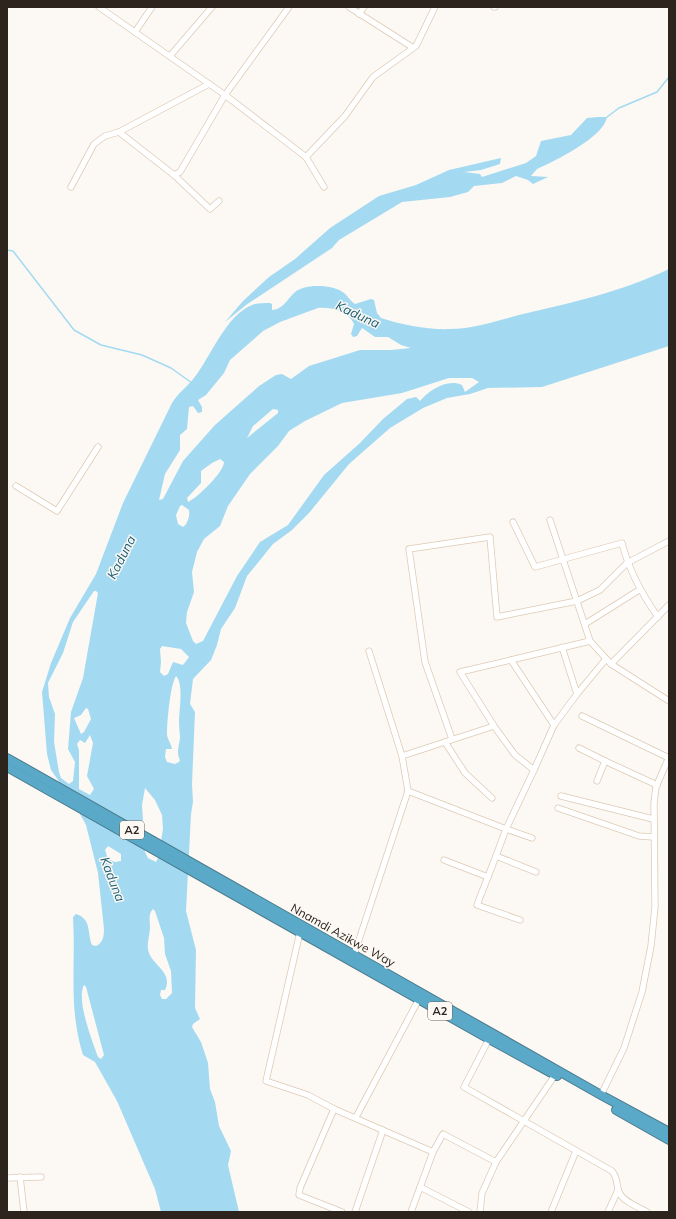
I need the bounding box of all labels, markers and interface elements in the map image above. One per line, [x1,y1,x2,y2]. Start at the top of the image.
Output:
water label: Kaduna [333,297,383,331]
water label: Kaduna [103,532,139,581]
road number: A2 [120,821,144,839]
water label: Kaduna [97,854,129,904]
street label: Nnamdi Azikwe Way [288,900,398,970]
road number: A2 [428,1002,452,1020]

